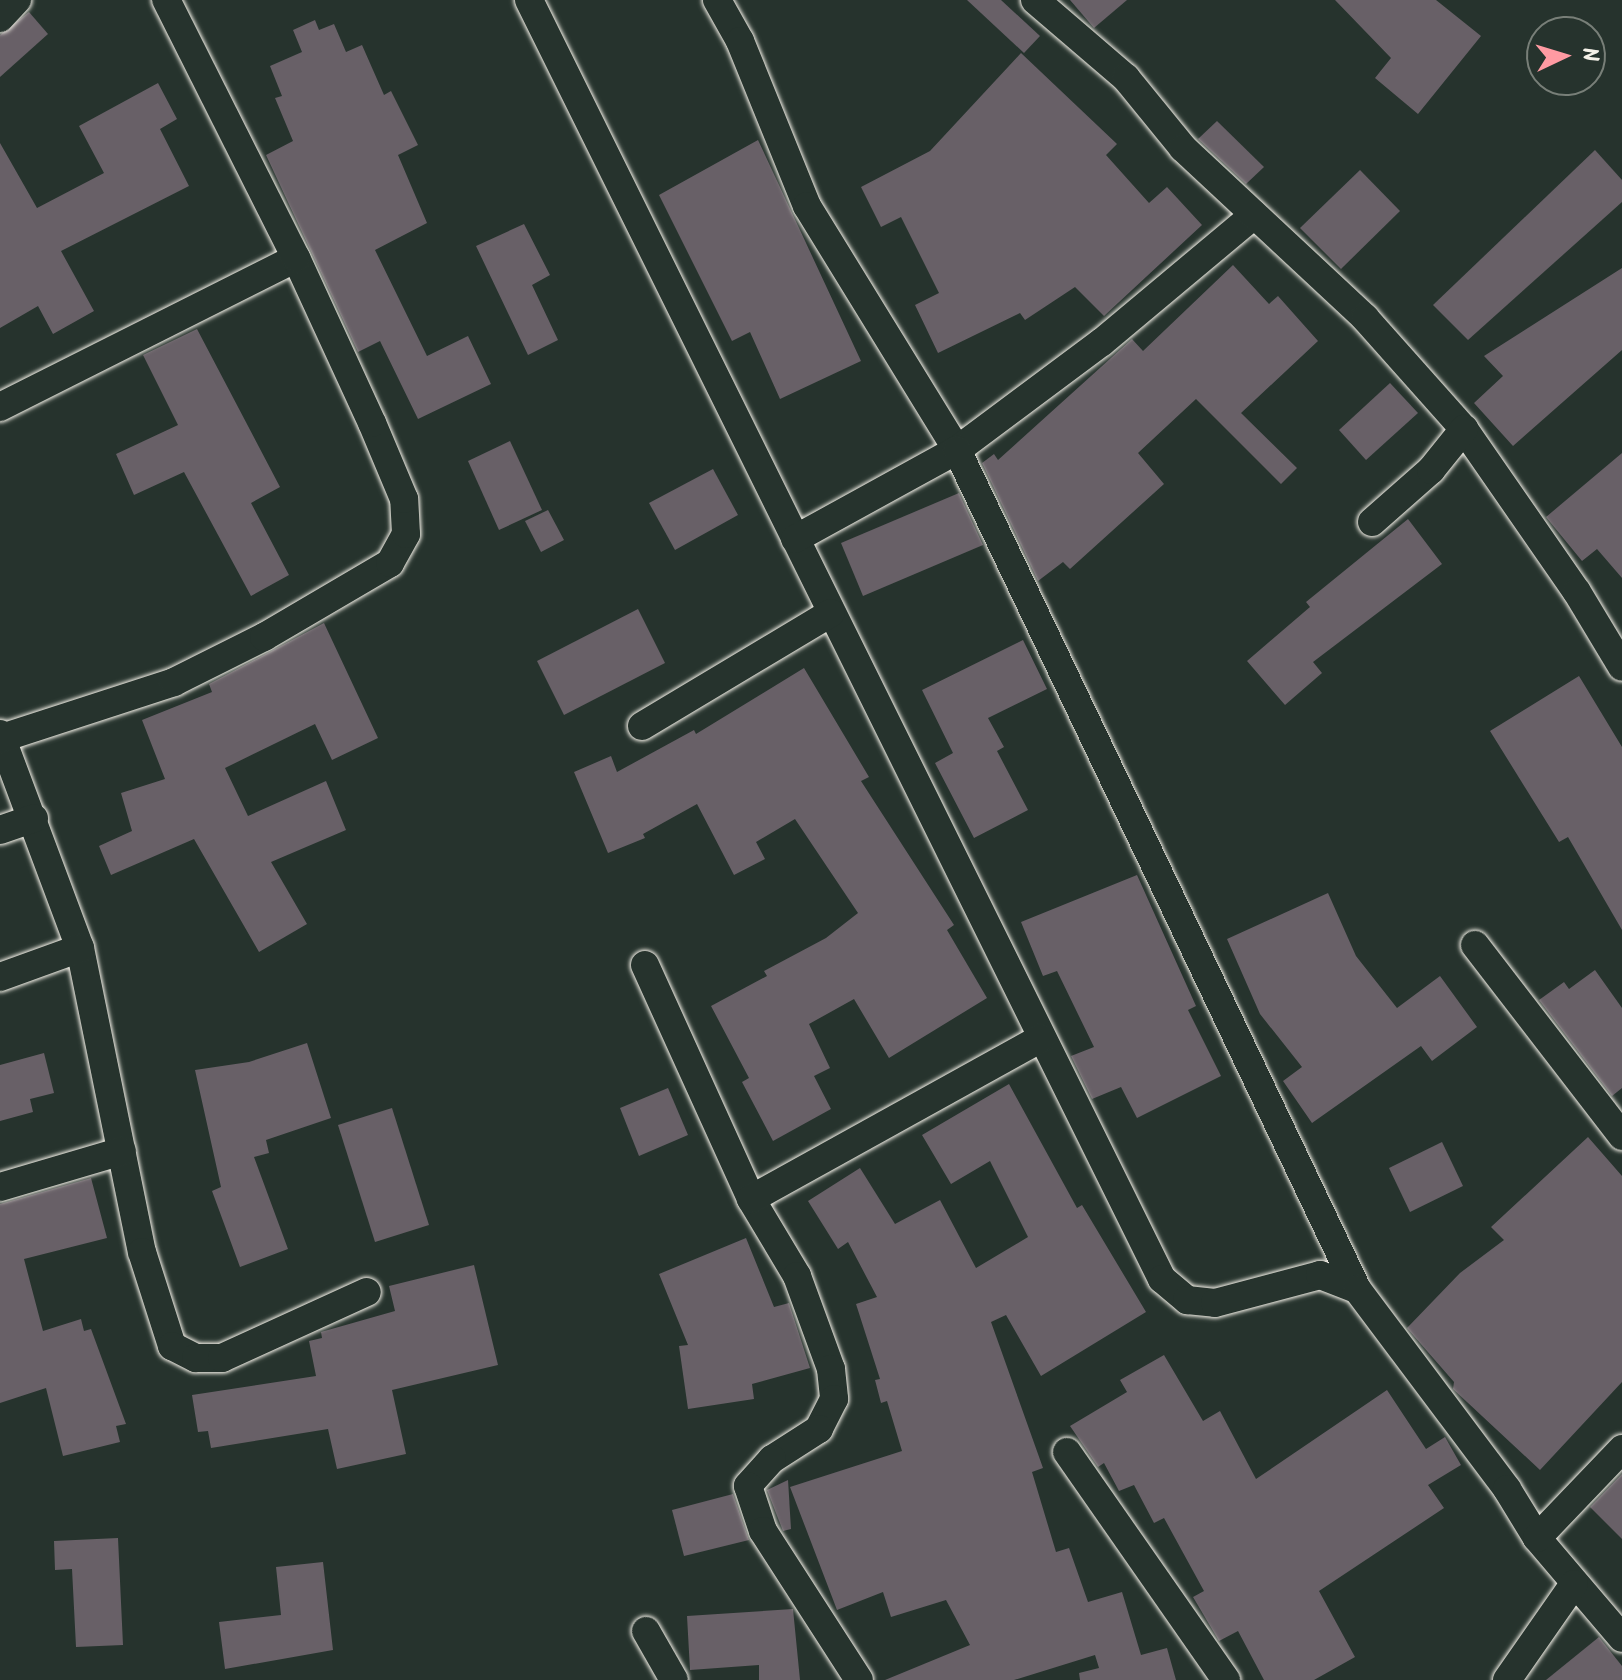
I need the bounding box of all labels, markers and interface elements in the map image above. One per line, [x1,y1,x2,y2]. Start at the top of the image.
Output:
north arrow [1526,16,1606,96]
text: N [1571,46,1606,63]

